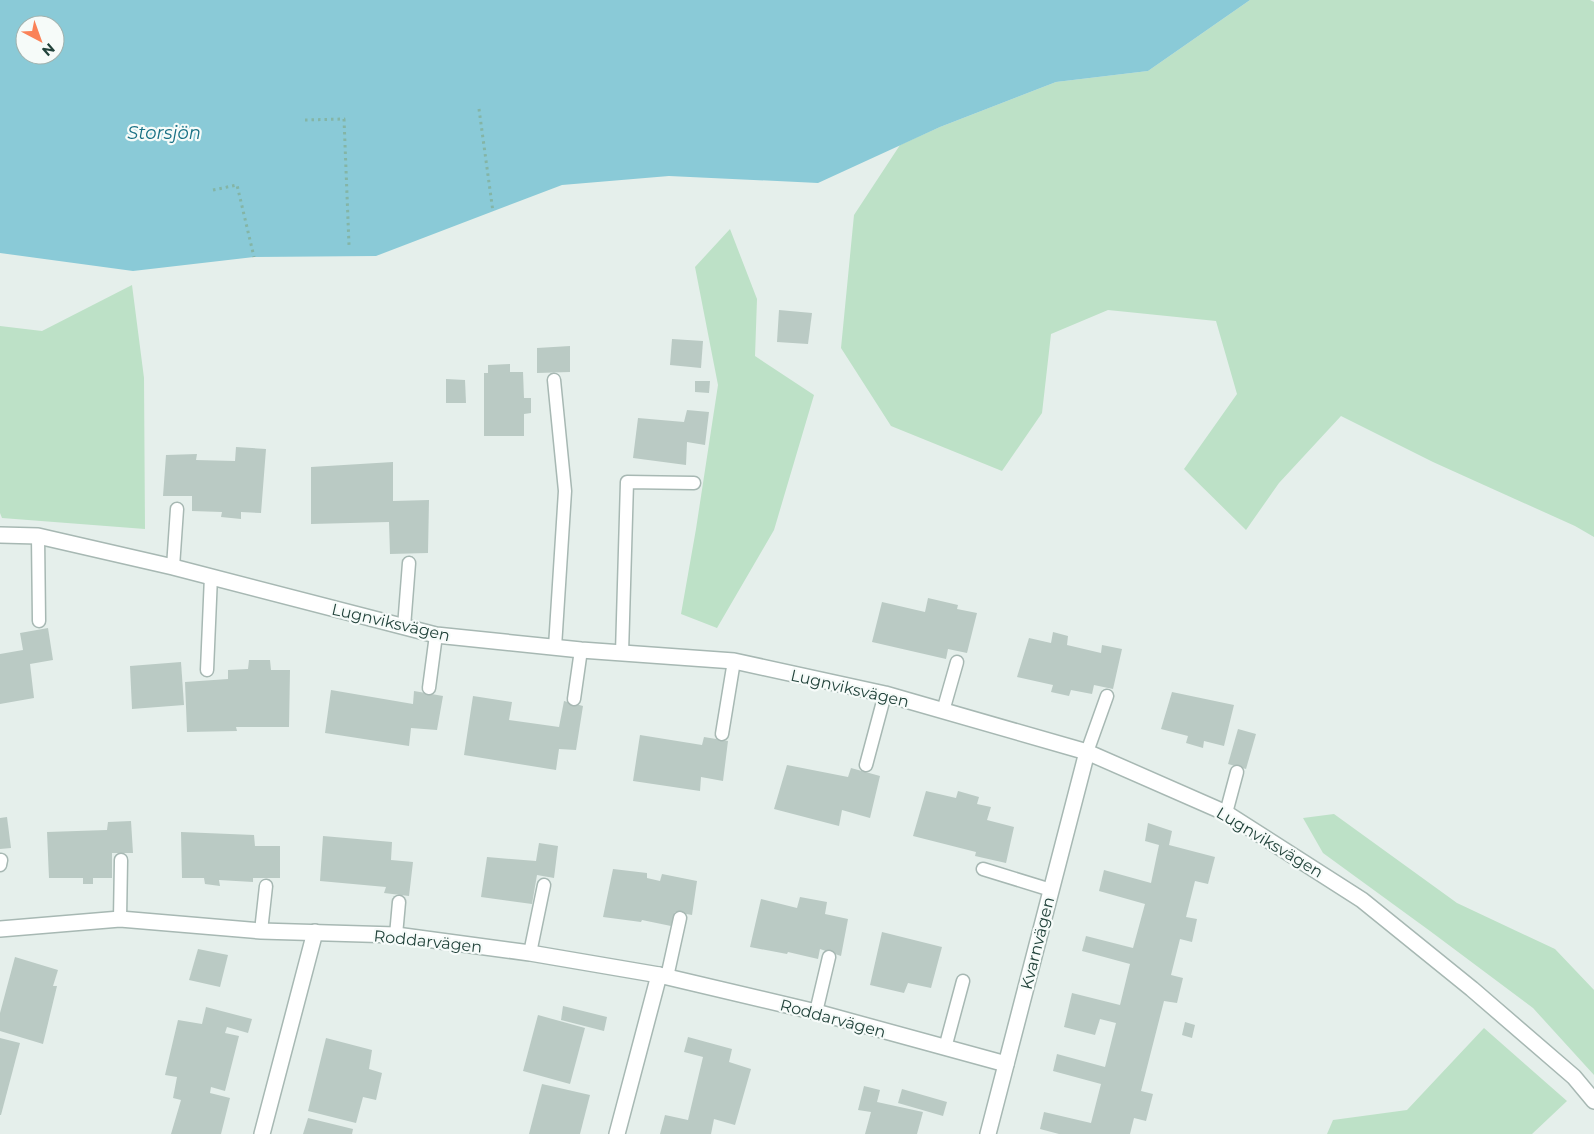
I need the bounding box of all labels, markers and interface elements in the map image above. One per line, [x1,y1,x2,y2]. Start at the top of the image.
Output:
north arrow [15,15,65,65]
text: N [38,39,59,60]
water label: Storsjön [127,122,201,144]
street label: Lugnviksvägen [330,600,452,645]
street label: Lugnviksvägen [789,666,911,711]
street label: Lugnviksvägen [1213,803,1326,882]
street label: Kvarnvägen [1017,895,1058,991]
street label: Roddarvägen [373,926,483,957]
street label: Roddarvägen [778,995,888,1042]

